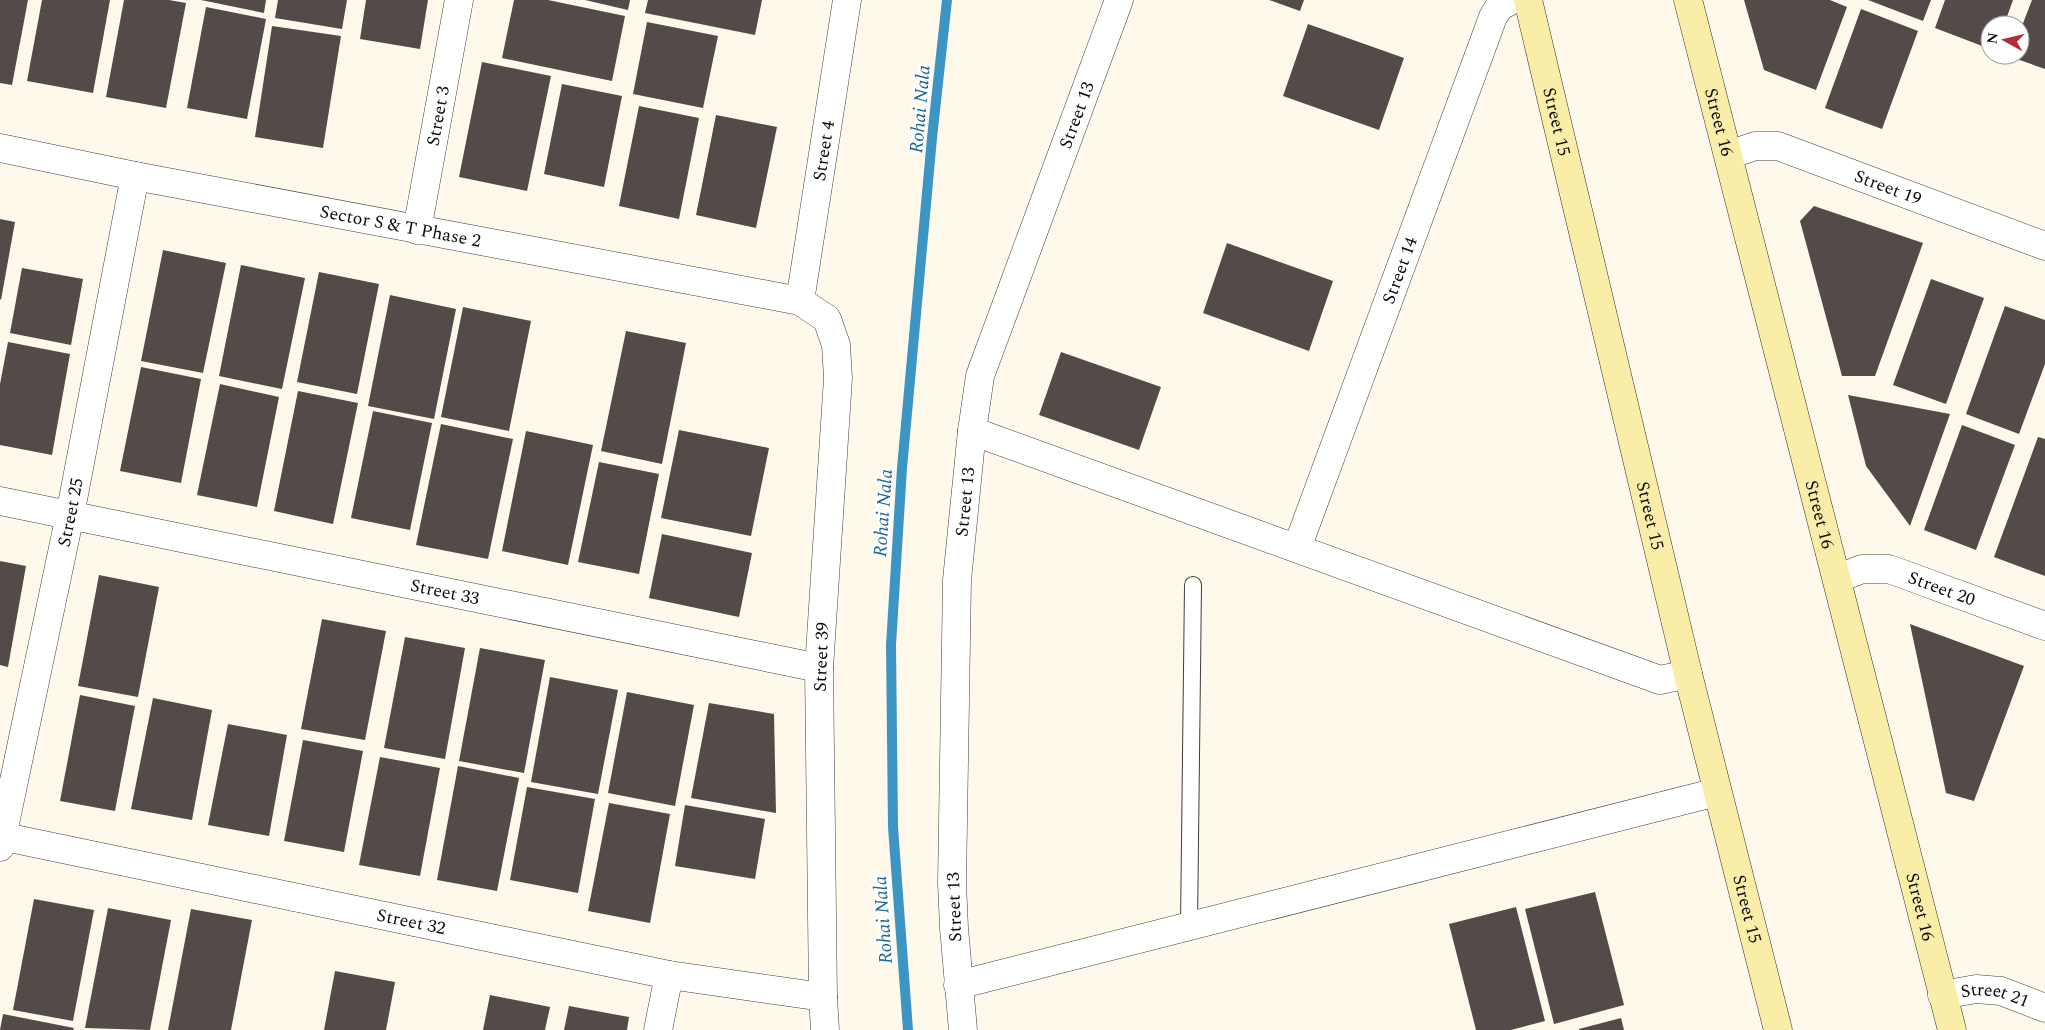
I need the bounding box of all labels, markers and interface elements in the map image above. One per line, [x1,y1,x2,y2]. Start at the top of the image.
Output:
north arrow [1980,15,2030,65]
text: N [1981,31,2004,45]
water label: Rohai Nala [902,63,939,154]
street label: Street 13 [1052,78,1102,153]
street label: Street 3 [420,84,457,148]
street label: Street 15 [1535,85,1578,159]
street label: Street 16 [1697,85,1741,159]
street label: Street 4 [806,119,842,183]
street label: Street 19 [1850,163,1925,213]
street label: Sector S & T Phase 2 [318,198,483,255]
street label: Street 14 [1375,233,1425,308]
street label: Street 13 [948,466,982,538]
water label: Rohai Nala [866,468,901,558]
street label: Street 25 [51,476,91,549]
street label: Street 16 [1798,477,1841,552]
street label: Street 15 [1629,479,1671,553]
street label: Street 20 [1904,564,1979,613]
street label: Street 33 [408,572,482,612]
street label: Street 39 [807,622,836,692]
street label: Street 16 [1898,870,1942,944]
street label: Street 13 [940,872,969,942]
street label: Street 15 [1725,872,1769,946]
water label: Rohai Nala [866,874,901,965]
street label: Street 32 [374,902,448,942]
street label: Street 21 [1959,976,2033,1015]

